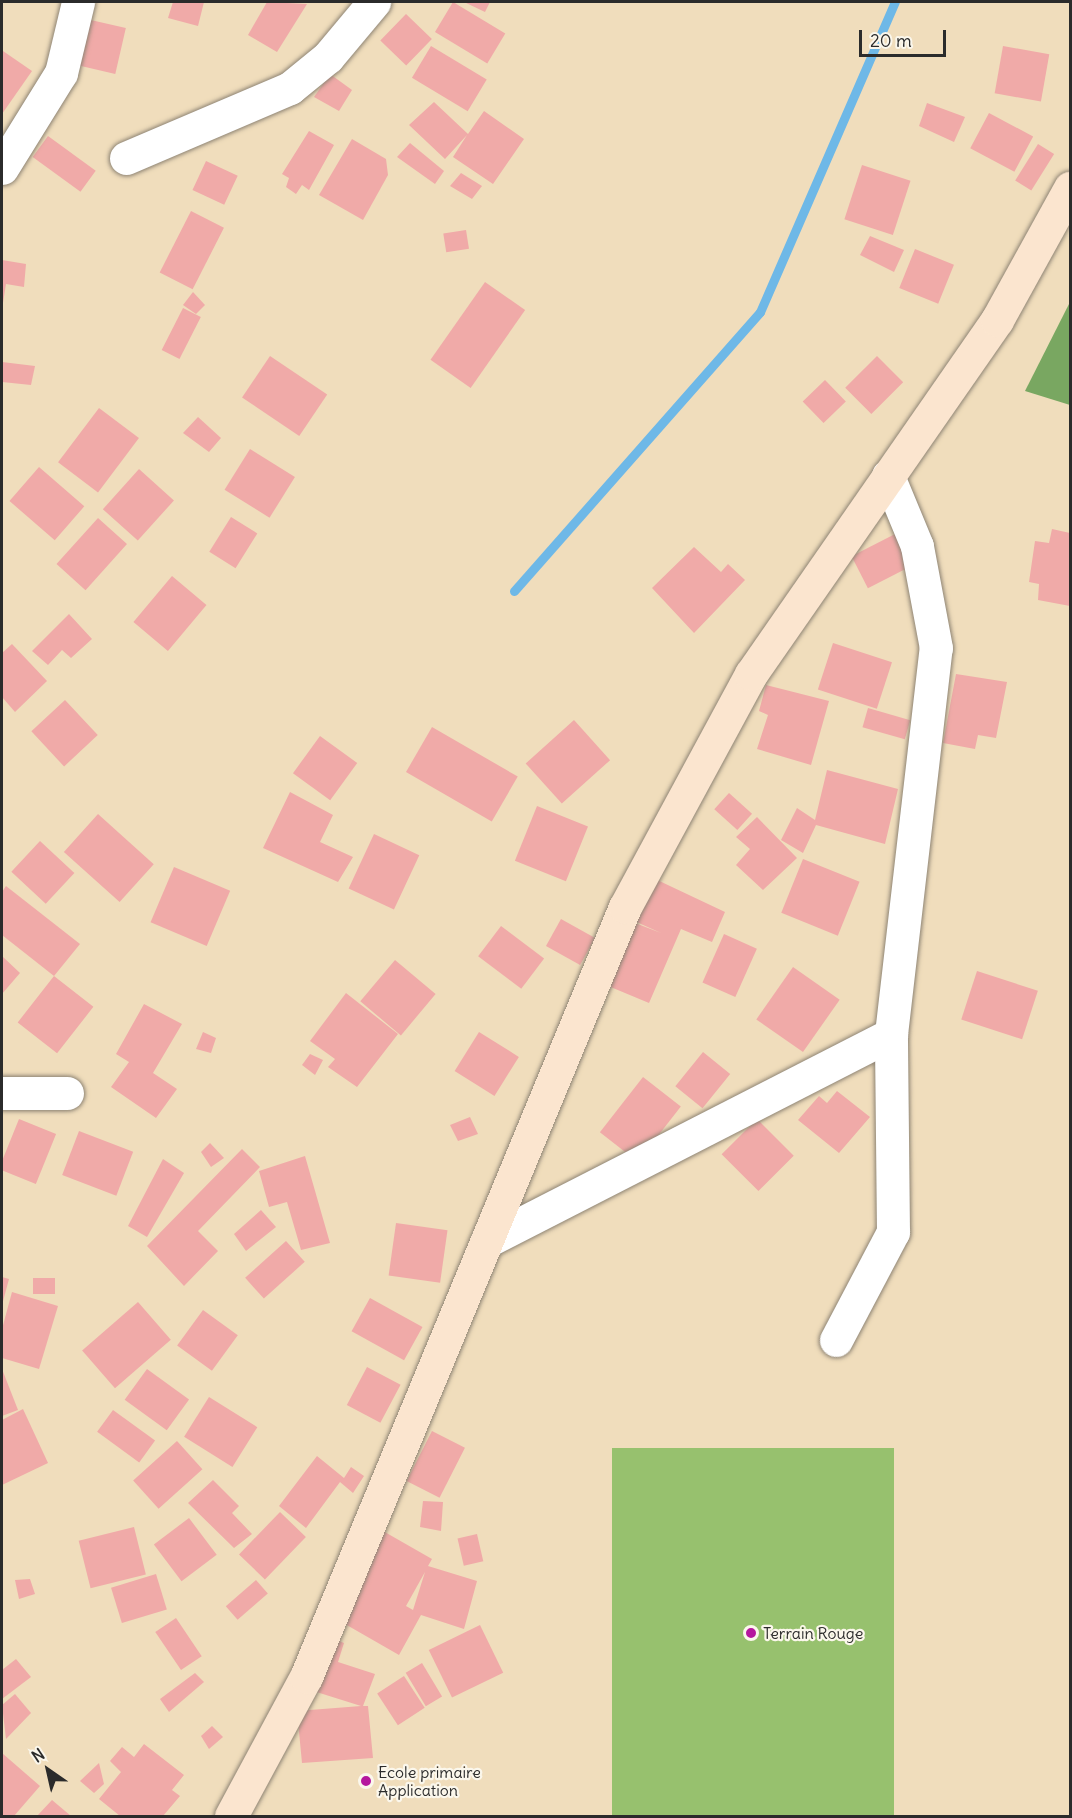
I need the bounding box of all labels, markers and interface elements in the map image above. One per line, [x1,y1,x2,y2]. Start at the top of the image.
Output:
scale bar [862,18,949,56]
text: 20 m [870,29,912,52]
place label: Terrain Rouge [763,1623,863,1643]
marker: Terrain Rouge [744,1626,758,1640]
north arrow [18,1740,78,1800]
text: N [28,1744,48,1766]
place label: Ecole primaire Application [378,1762,481,1800]
marker: Ecole primaire Application [359,1774,373,1788]

